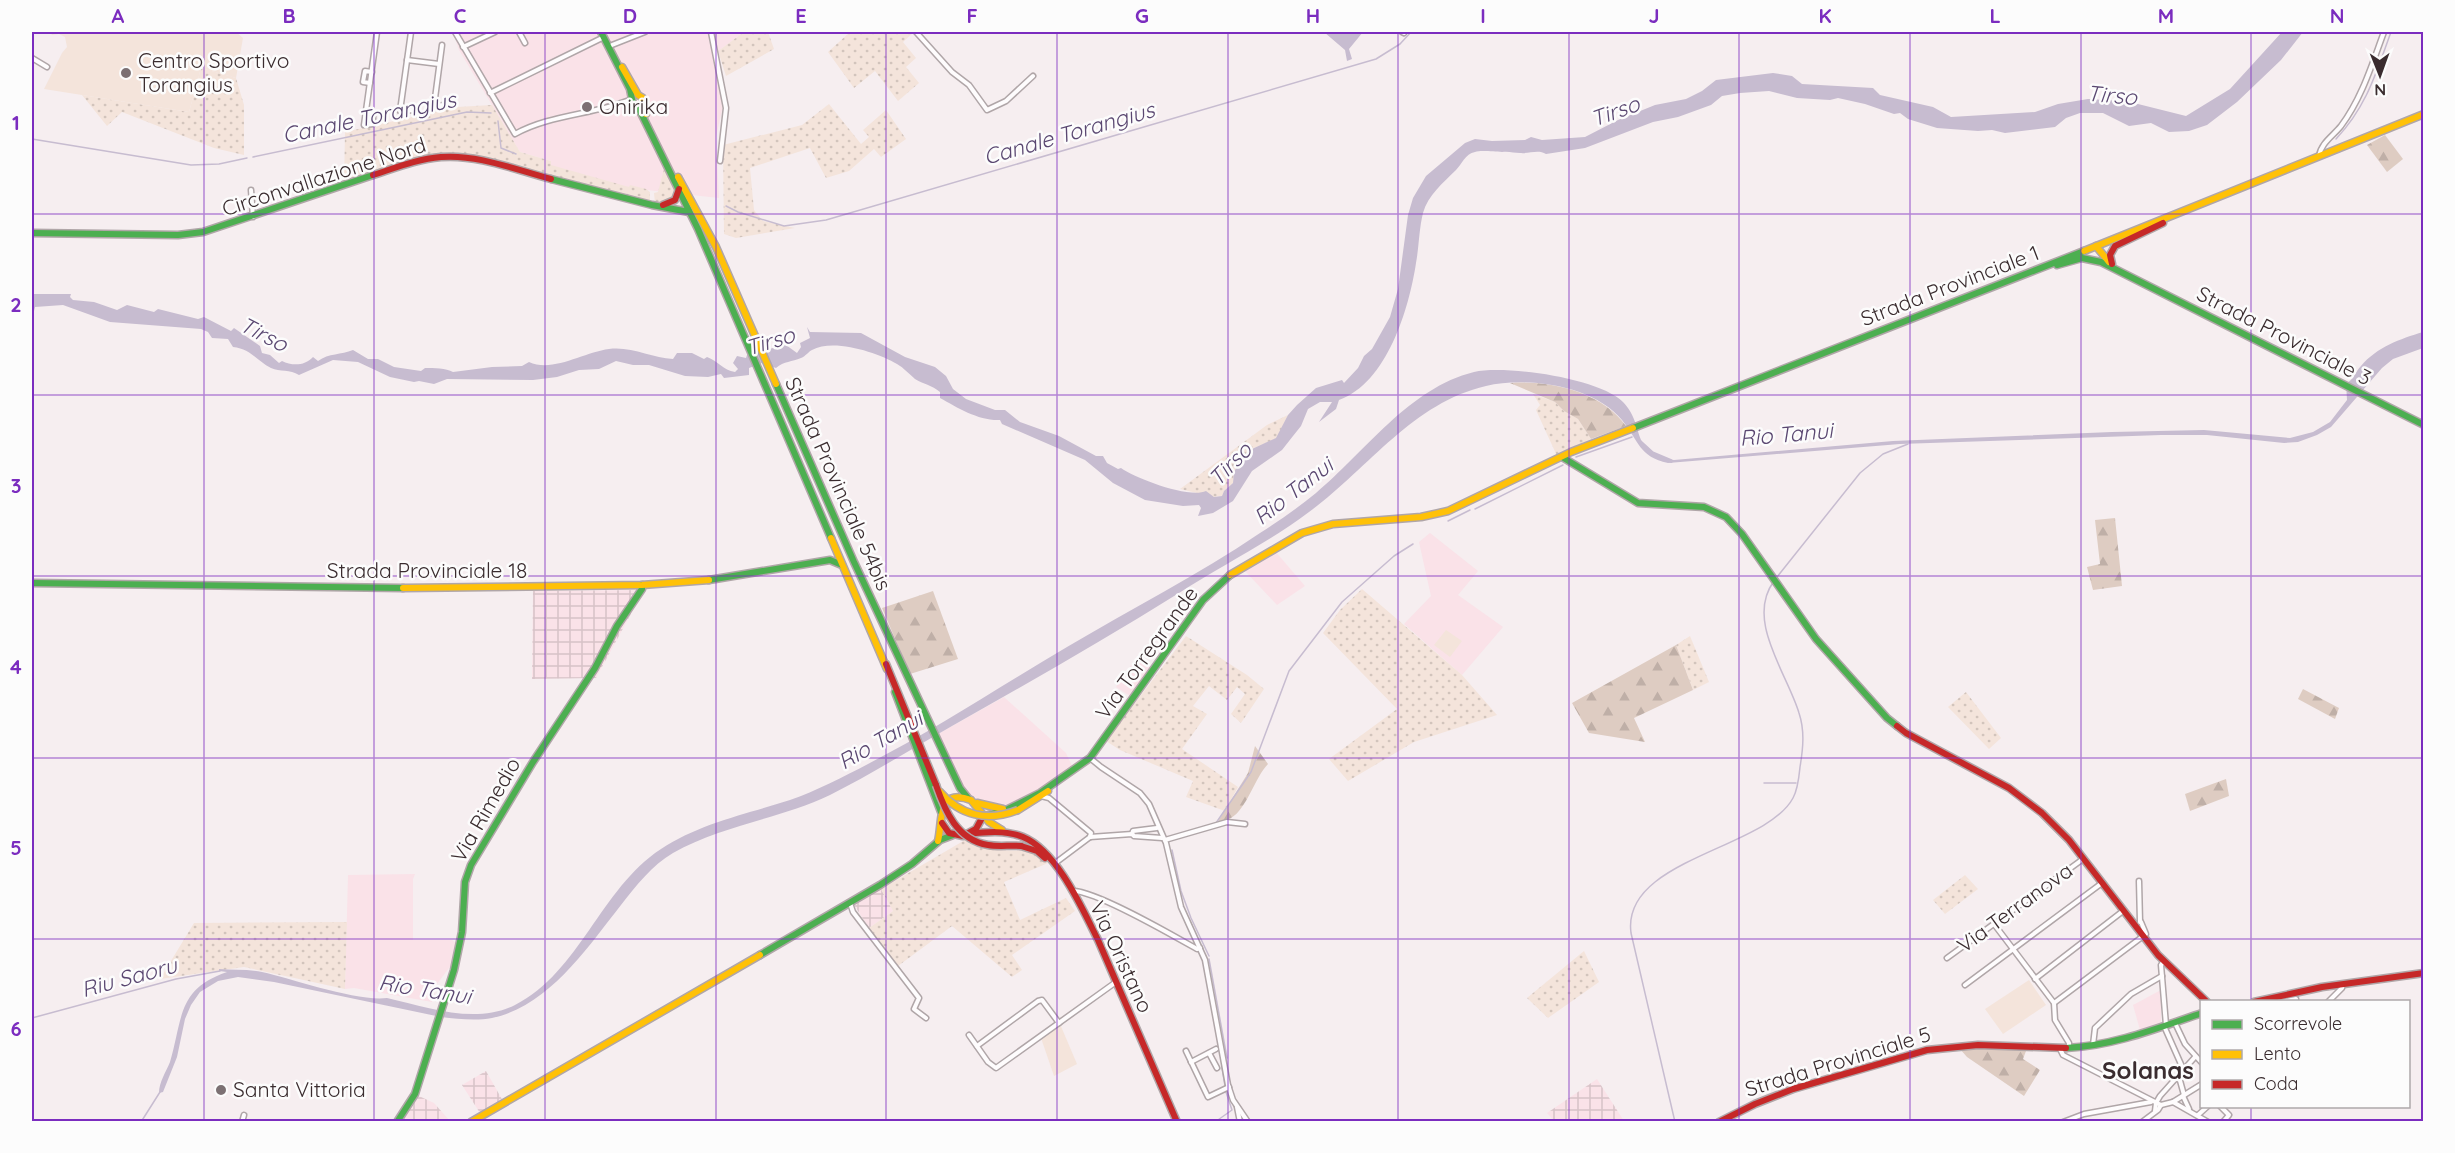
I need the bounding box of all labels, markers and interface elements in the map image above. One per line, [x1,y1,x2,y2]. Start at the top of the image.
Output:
text: A [112,3,125,28]
text: B [282,3,296,28]
text: C [454,3,467,28]
text: D [623,3,637,28]
text: E [795,3,807,28]
text: F [966,3,978,28]
text: G [1135,3,1149,28]
text: H [1306,3,1320,28]
text: I [1480,3,1486,28]
text: J [1648,3,1660,28]
text: K [1818,3,1832,28]
text: L [1989,3,2001,28]
text: M [2158,3,2174,28]
text: N [2330,3,2344,28]
north arrow [2350,45,2410,105]
place label: Centro Sportivo Torangius [138,47,289,97]
marker: Centro Sportivo Torangius [119,66,133,80]
water label: Tirso [2086,79,2140,111]
text: N [2374,80,2386,100]
water label: Canale Torangius [280,85,460,149]
water label: Tirso [1587,89,1645,133]
place label: Onirika [599,93,668,119]
water label: Canale Torangius [980,95,1159,171]
marker: Onirika [580,100,594,114]
text: 1 [12,110,20,135]
street label: Circonvallazione Nord [218,131,429,221]
street label: Strada Provinciale 1 [1857,239,2043,331]
street label: Strada Provinciale 3 [2193,280,2376,390]
text: 2 [10,292,22,317]
water label: Tirso [235,310,294,359]
water label: Tirso [742,320,800,362]
street label: Strada Provinciale 54bis [780,373,898,594]
water label: Rio Tanui [1738,416,1836,452]
water label: Tirso [1203,435,1259,492]
water label: Rio Tanui [1248,450,1340,531]
text: 3 [11,473,21,498]
street label: Strada Provinciale 18 [327,557,527,583]
street label: Via Torregrande [1089,581,1203,724]
text: 4 [10,654,22,679]
water label: Rio Tanui [833,703,929,775]
street label: Via Rimedio [445,753,525,866]
text: 5 [10,835,22,860]
street label: Via Terranova [1952,857,2077,958]
street label: Via Oristano [1085,897,1159,1016]
water label: Riu Saoru [78,950,181,1003]
water label: Rio Tanui [377,968,475,1010]
legend [2200,1000,2410,1108]
text: Scorrevole [2254,1012,2342,1035]
text: 6 [10,1016,22,1041]
street label: Strada Provinciale 5 [1742,1020,1934,1102]
text: Lento [2254,1042,2301,1065]
district label: Solanas [2102,1055,2194,1085]
text: Coda [2254,1072,2298,1095]
place label: Santa Vittoria [233,1076,366,1102]
marker: Santa Vittoria [214,1083,228,1097]

